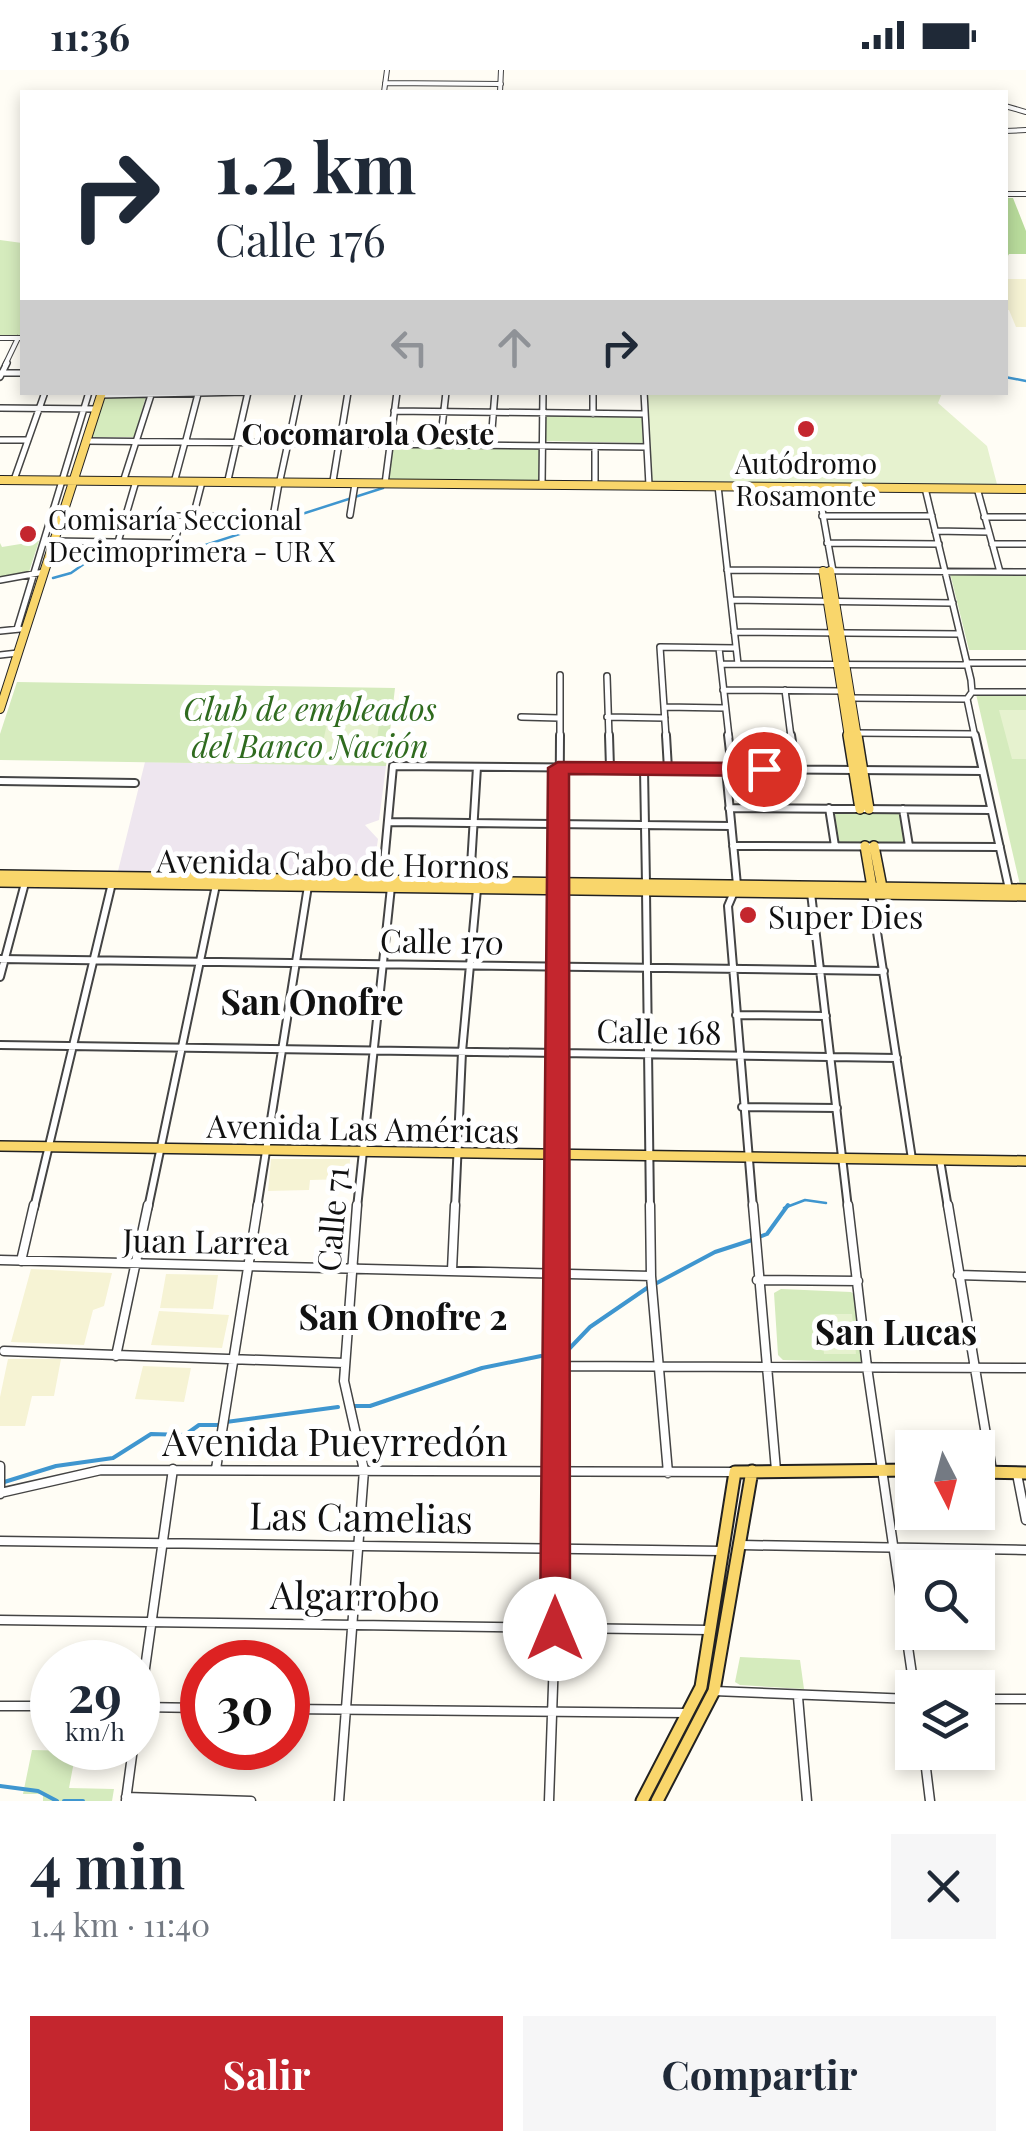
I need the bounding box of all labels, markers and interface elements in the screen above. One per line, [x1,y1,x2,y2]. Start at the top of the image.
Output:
text: 11:36 [50,10,130,61]
text: 1.2 km [215,118,416,212]
icon: right [50,130,180,260]
text: Calle 176 [215,208,386,268]
icon: left [382,320,437,375]
icon: ahead [487,320,542,375]
icon: right [592,320,647,375]
district label: Cocomarola Oeste [242,413,494,453]
marker: Autódromo Rosamonte [795,418,817,440]
place label: Autódromo Rosamonte [734,444,877,513]
place label: Comisaría Seccional Decimoprimera - UR X [48,500,336,569]
marker: Comisaría Seccional Decimoprimera - UR X [17,523,39,545]
park label: Club de empleados del Banco Nación [183,686,437,766]
pin [722,727,807,812]
icon: arrive [737,742,792,797]
street label: Avenida Cabo de Hornos [155,837,510,887]
place label: Super Dies [768,894,923,937]
marker: Super Dies [737,904,759,926]
street label: Calle 170 [380,917,504,963]
district label: San Onofre [220,977,404,1024]
street label: Calle 168 [596,1007,722,1053]
street label: Avenida Las Américas [205,1103,520,1151]
street label: Calle 71 [305,1165,357,1273]
street label: Juan Larrea [121,1217,290,1263]
district label: San Onofre 2 [298,1292,508,1339]
district label: San Lucas [815,1307,977,1354]
street label: Avenida Pueyrredón [161,1415,508,1466]
north arrow [895,1430,995,1530]
map controls [895,1430,995,1770]
street label: Las Camelias [249,1489,473,1543]
button: search [895,1550,995,1650]
street label: Algarrobo [269,1568,440,1622]
position arrow [503,1577,607,1681]
speed limit sign: 30 [180,1640,310,1770]
text: 29 [68,1659,122,1726]
button: layers [895,1670,995,1770]
text: km/h [65,1714,125,1747]
text: 4 min [30,1824,185,1904]
button: close [891,1834,996,1939]
text: 1.4 km · 11:40 [30,1902,210,1945]
button: Salir [30,2016,503,2131]
button: Compartir [523,2016,996,2131]

